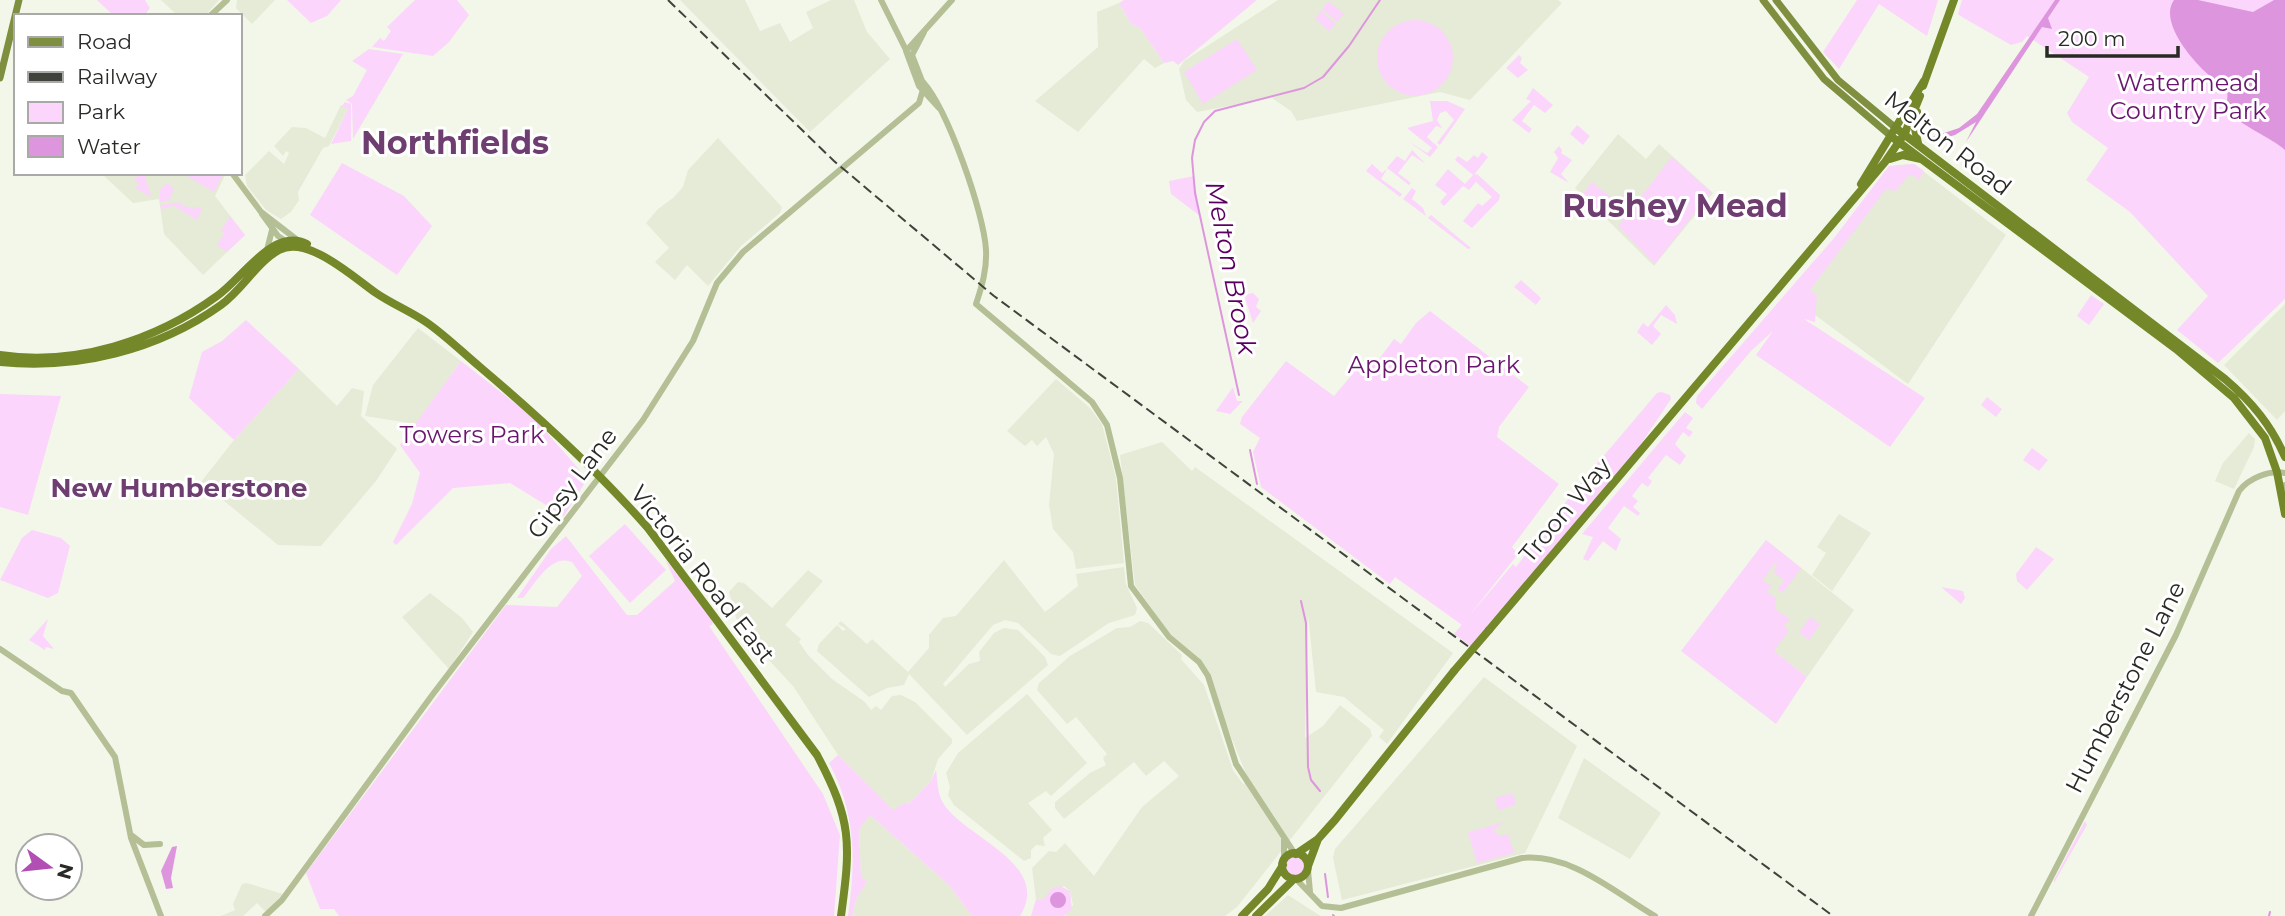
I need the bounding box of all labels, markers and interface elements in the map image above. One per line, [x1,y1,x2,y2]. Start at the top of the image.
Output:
legend [14,14,242,175]
scale bar [2047,14,2178,58]
text: 200 m [2058,26,2125,51]
text: Road [77,29,132,54]
text: Railway [77,64,158,89]
park label: Watermead Country Park [2109,68,2267,125]
street label: Melton Road [1879,84,2017,202]
text: Park [77,99,125,124]
district label: Northfields [361,123,549,162]
text: Water [77,134,141,159]
water label: Melton Brook [1198,179,1264,359]
district label: Rushey Mead [1562,186,1788,225]
park label: Appleton Park [1348,350,1521,379]
park label: Towers Park [400,420,545,449]
street label: Gipsy Lane [521,422,623,544]
street label: Troon Way [1513,452,1617,568]
district label: New Humberstone [51,472,307,504]
street label: Victoria Road East [625,479,782,669]
street label: Humberstone Lane [2059,576,2191,798]
north arrow [14,832,84,902]
text: N [52,861,78,882]

